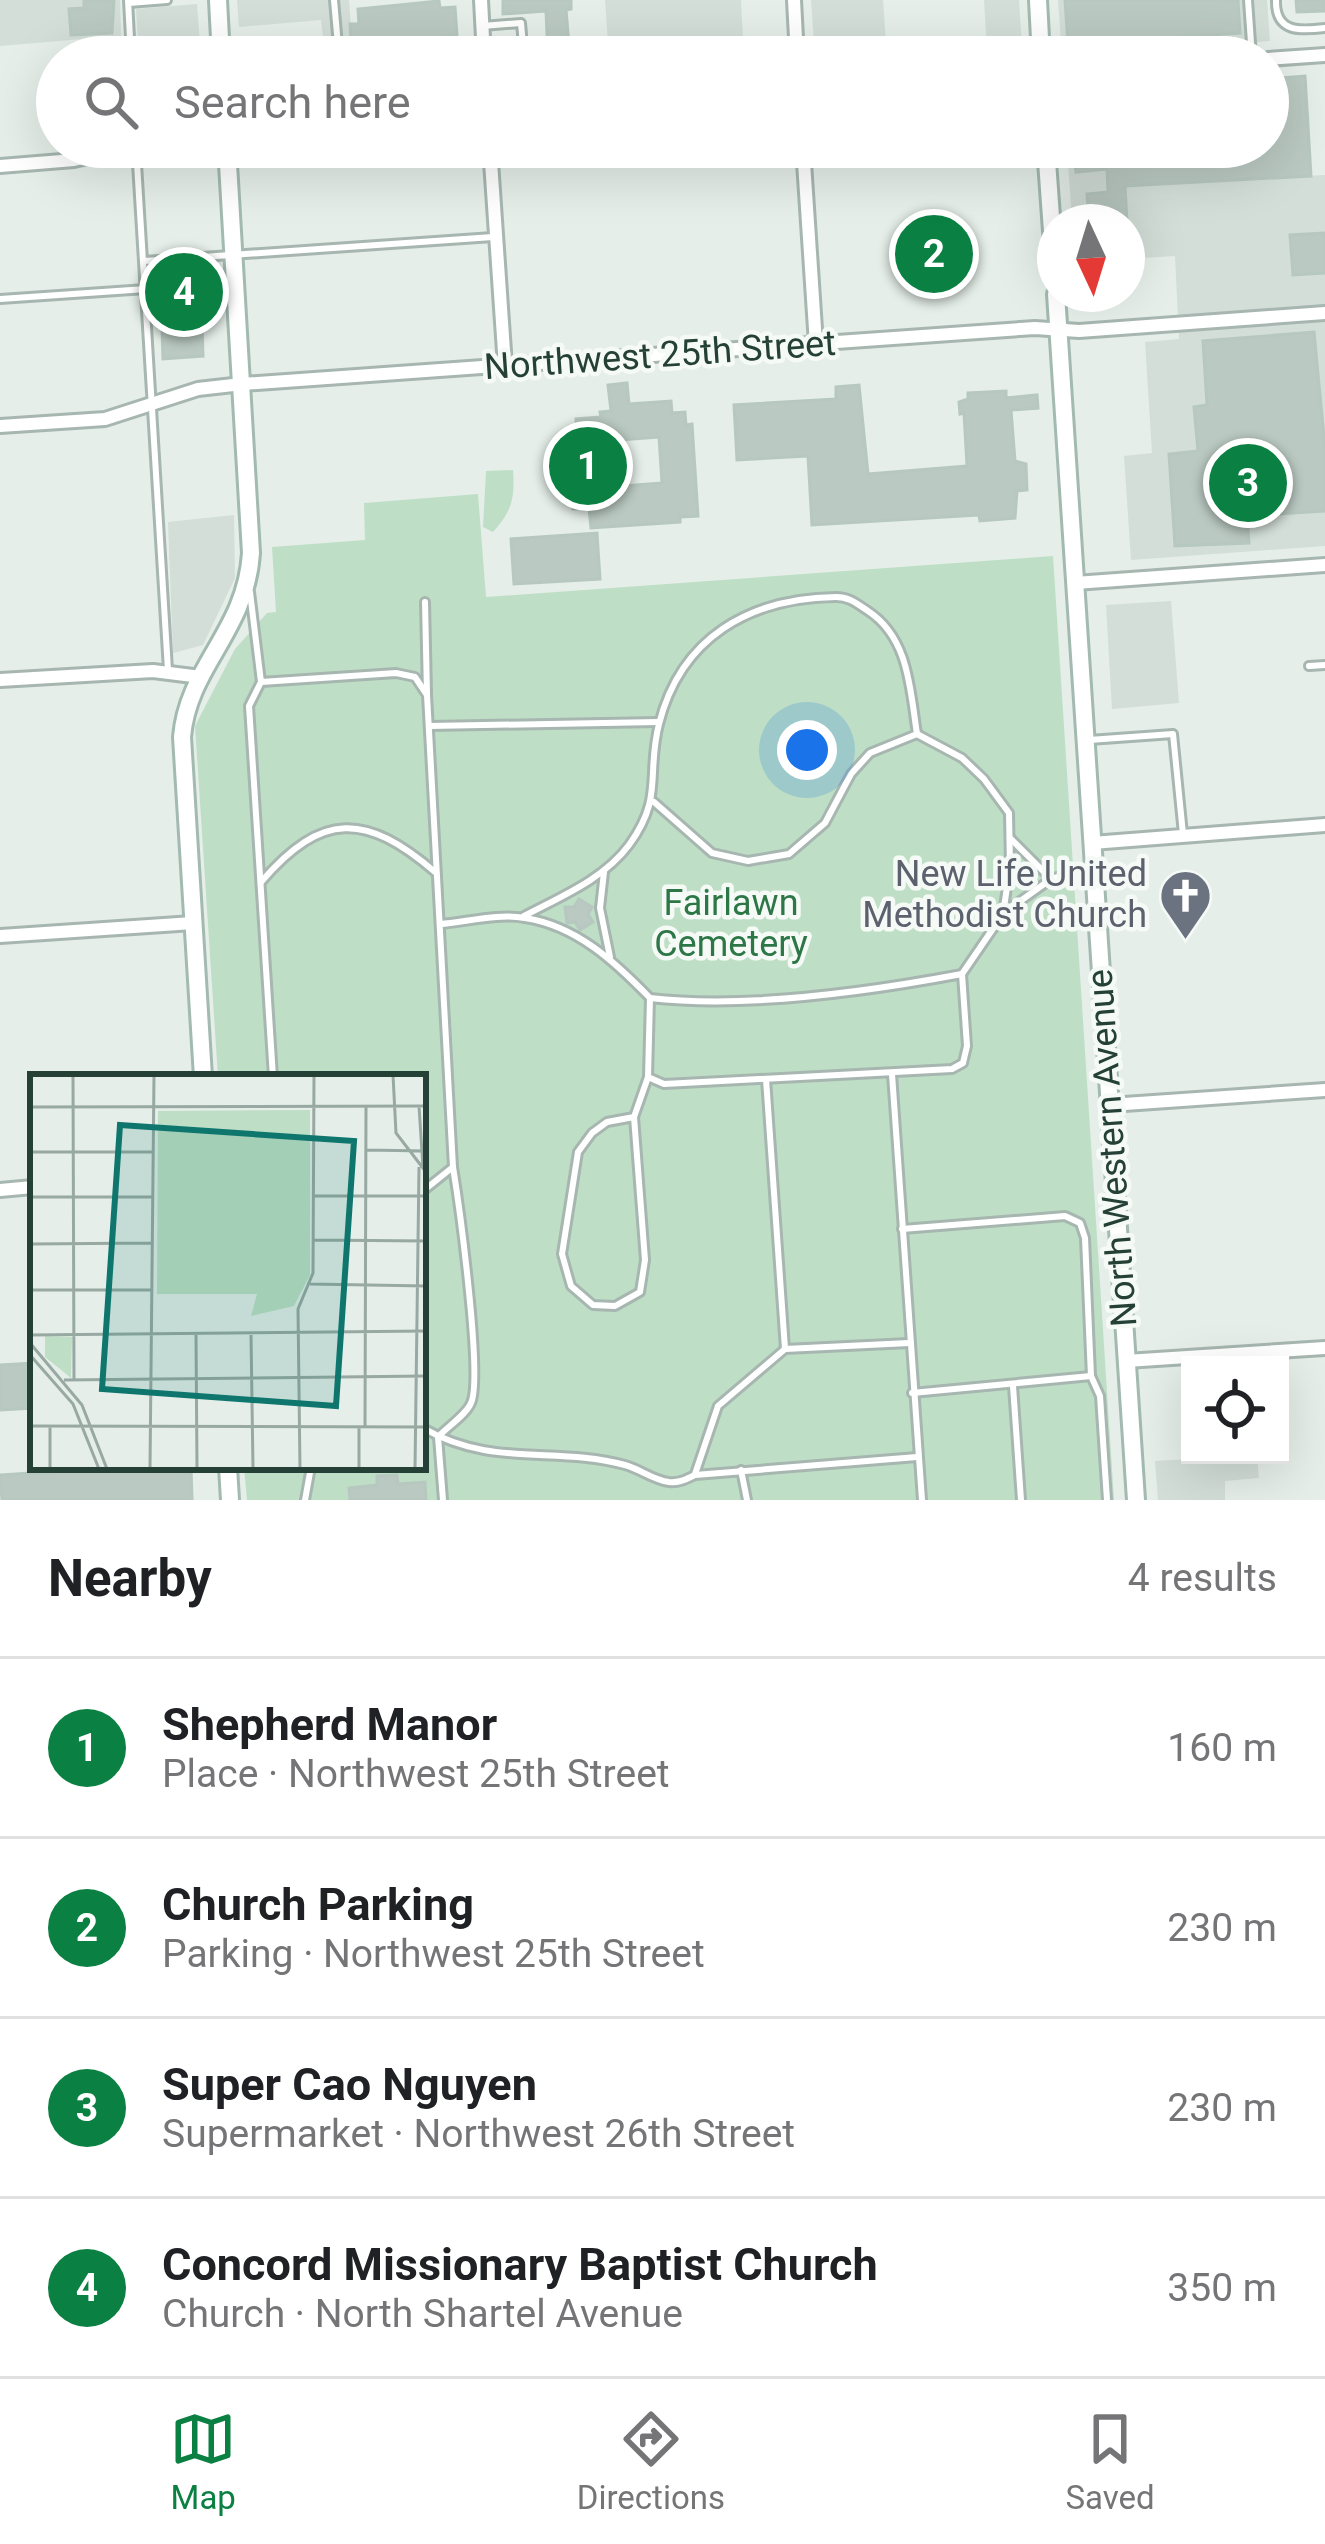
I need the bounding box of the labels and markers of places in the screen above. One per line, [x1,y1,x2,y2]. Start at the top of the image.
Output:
pin: 2 [895,209,973,299]
pin: 4 [145,247,223,337]
pin: 1 [549,421,627,511]
pin: 3 [1209,438,1287,528]
place label: New Life United Methodist Church [862,853,1147,936]
church icon: New Life United Methodist Church [1158,867,1214,941]

